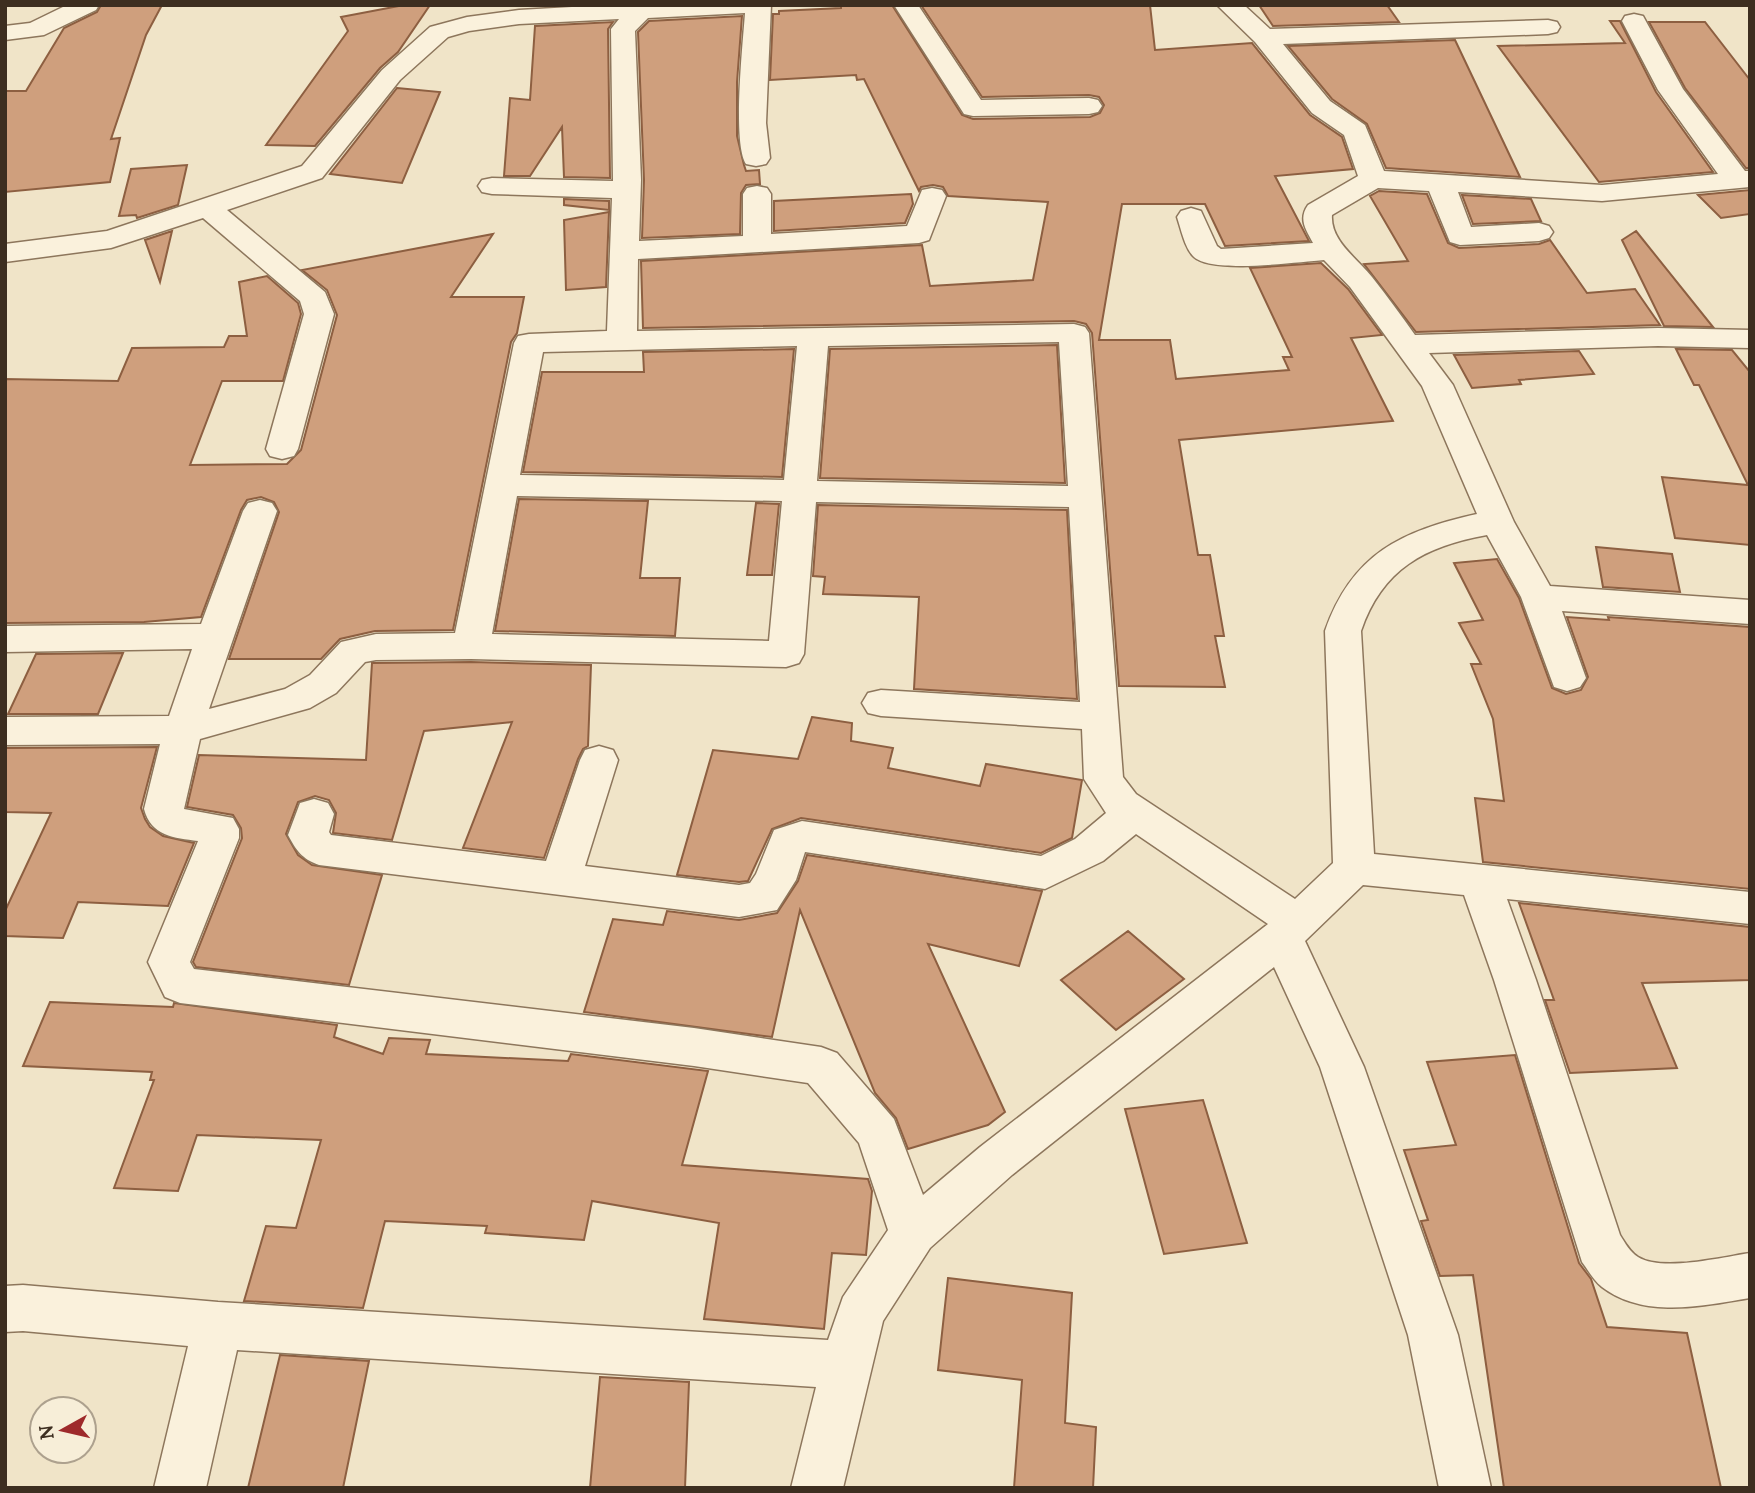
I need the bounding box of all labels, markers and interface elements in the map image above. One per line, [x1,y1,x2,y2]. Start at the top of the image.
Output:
north arrow [28,1395,98,1465]
text: N [33,1423,59,1441]

